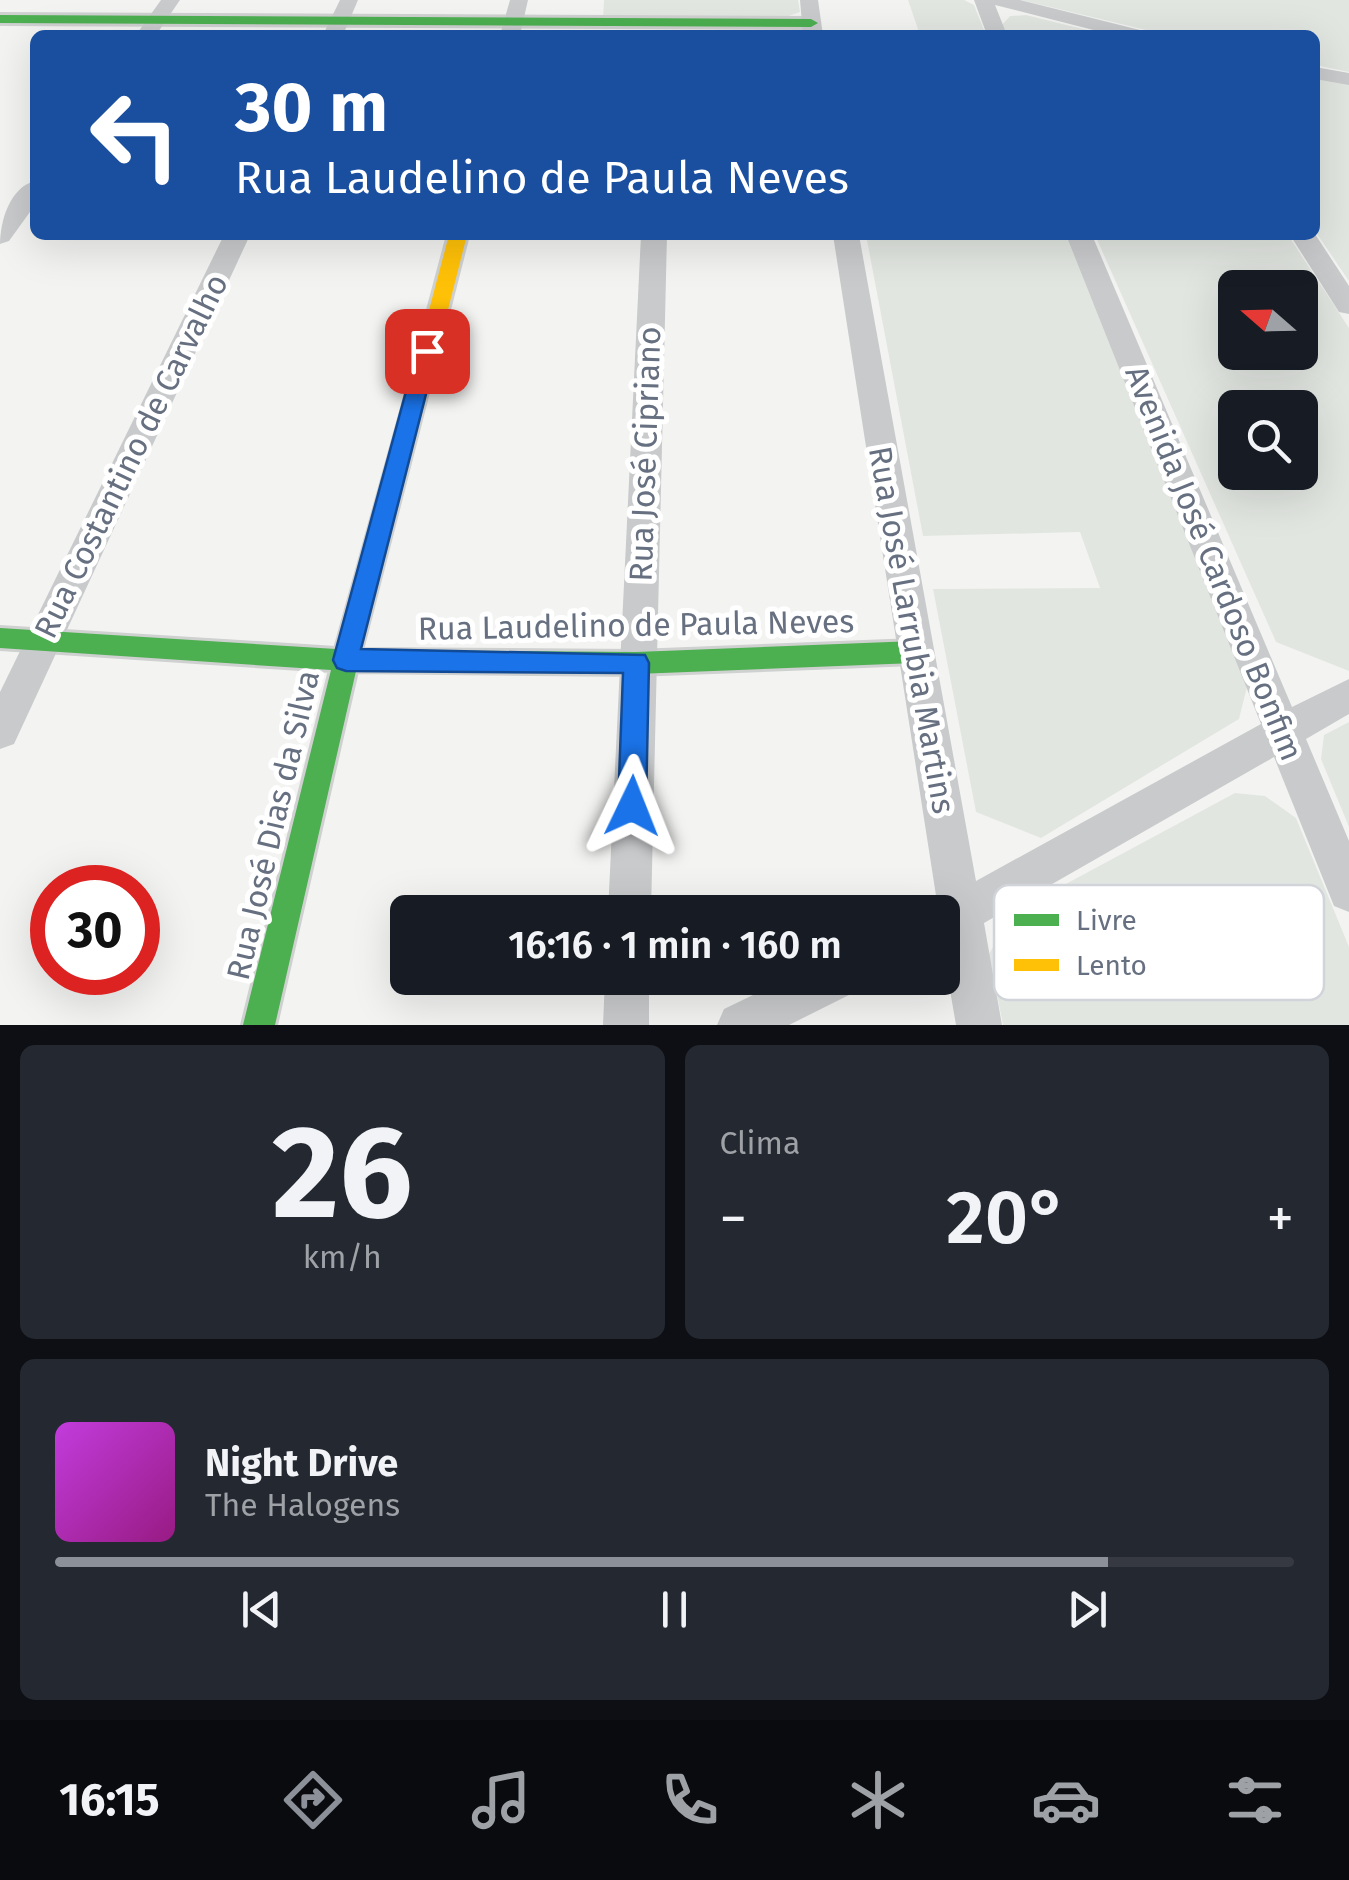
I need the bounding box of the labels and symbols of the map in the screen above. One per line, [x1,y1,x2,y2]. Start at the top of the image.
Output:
street label: Rua Costantino de Carvalho [26,268,236,644]
north arrow [1218,270,1318,370]
pin [385,309,470,394]
street label: Rua José Cipriano [622,326,668,582]
street label: Avenida José Cardoso Bonfim [1117,360,1311,766]
street label: Rua José Larrubia Martins [861,443,963,817]
street label: Rua Laudelino de Paula Neves [417,602,855,648]
street label: Rua José Dias da Silva [219,667,327,983]
position arrow [580,754,684,858]
speed limit sign: 30 [30,865,160,995]
legend [994,885,1324,1000]
text: Livre [1076,904,1137,937]
text: Lento [1076,949,1147,982]

